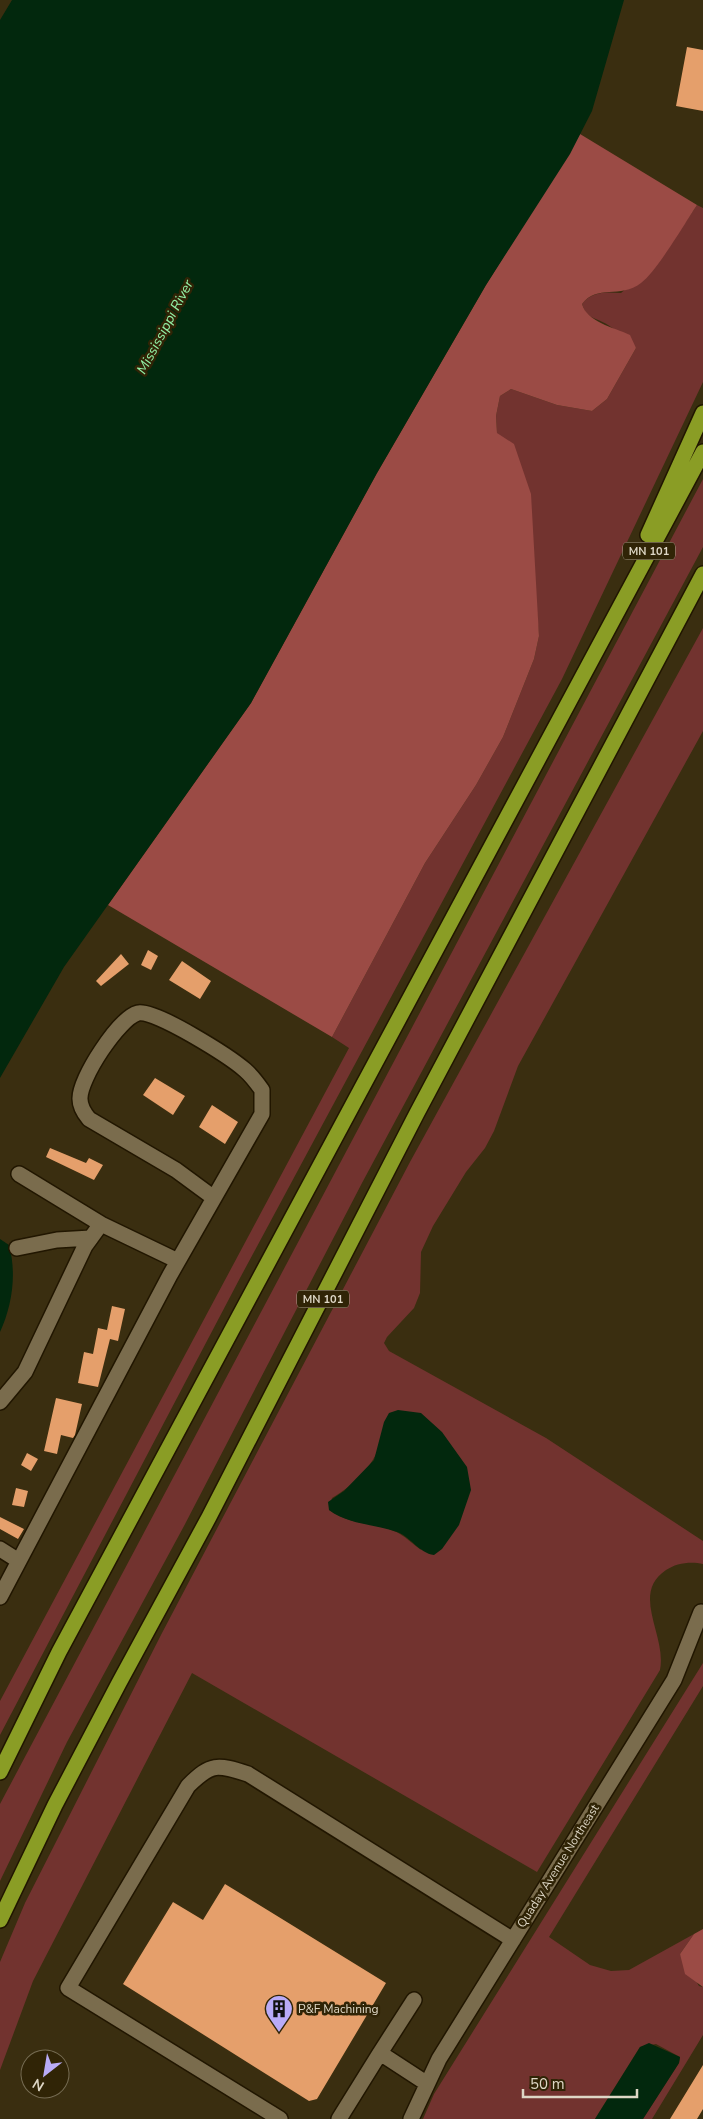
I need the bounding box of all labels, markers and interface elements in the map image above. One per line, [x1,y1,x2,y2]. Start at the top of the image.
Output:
water label: Mississippi River [132,276,198,377]
road number: MN 101 [623,542,675,560]
road number: MN 101 [297,1290,349,1308]
street label: Quaday Avenue Northeast [513,1801,603,1931]
building icon: P&F Machining [264,1994,294,2033]
place label: P&F Machining [298,2001,379,2017]
north arrow [20,2049,70,2099]
scale bar [523,2066,637,2098]
text: N [29,2074,48,2096]
text: 50 m [530,2074,565,2094]

